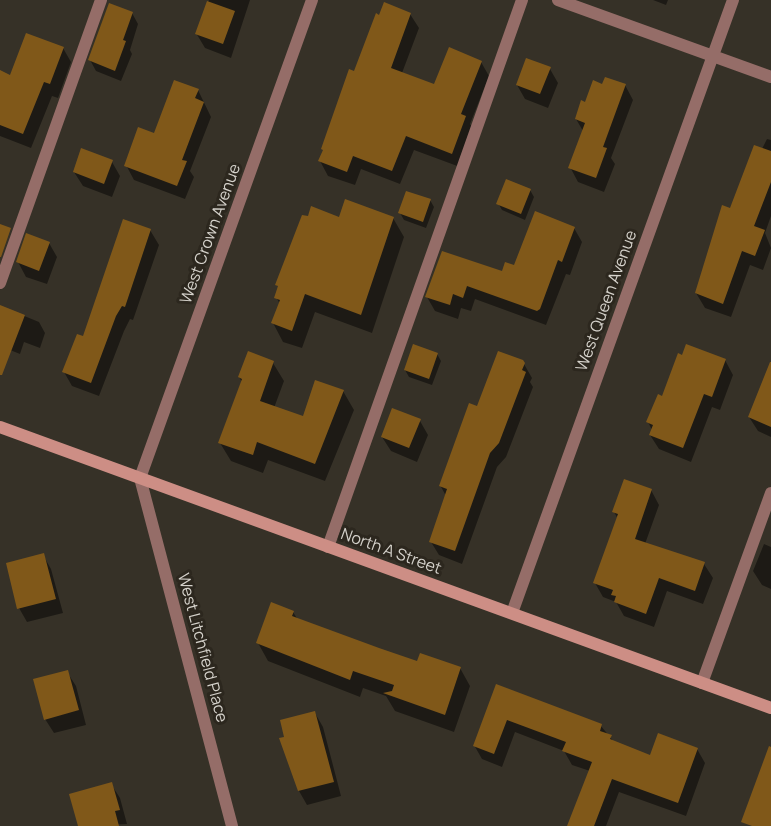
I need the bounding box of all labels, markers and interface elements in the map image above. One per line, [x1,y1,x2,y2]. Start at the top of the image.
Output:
street label: West Crown Avenue [177,161,245,307]
street label: West Queen Avenue [573,228,641,374]
street label: North A Street [338,525,444,579]
street label: West Litchfield Place [173,571,231,725]

